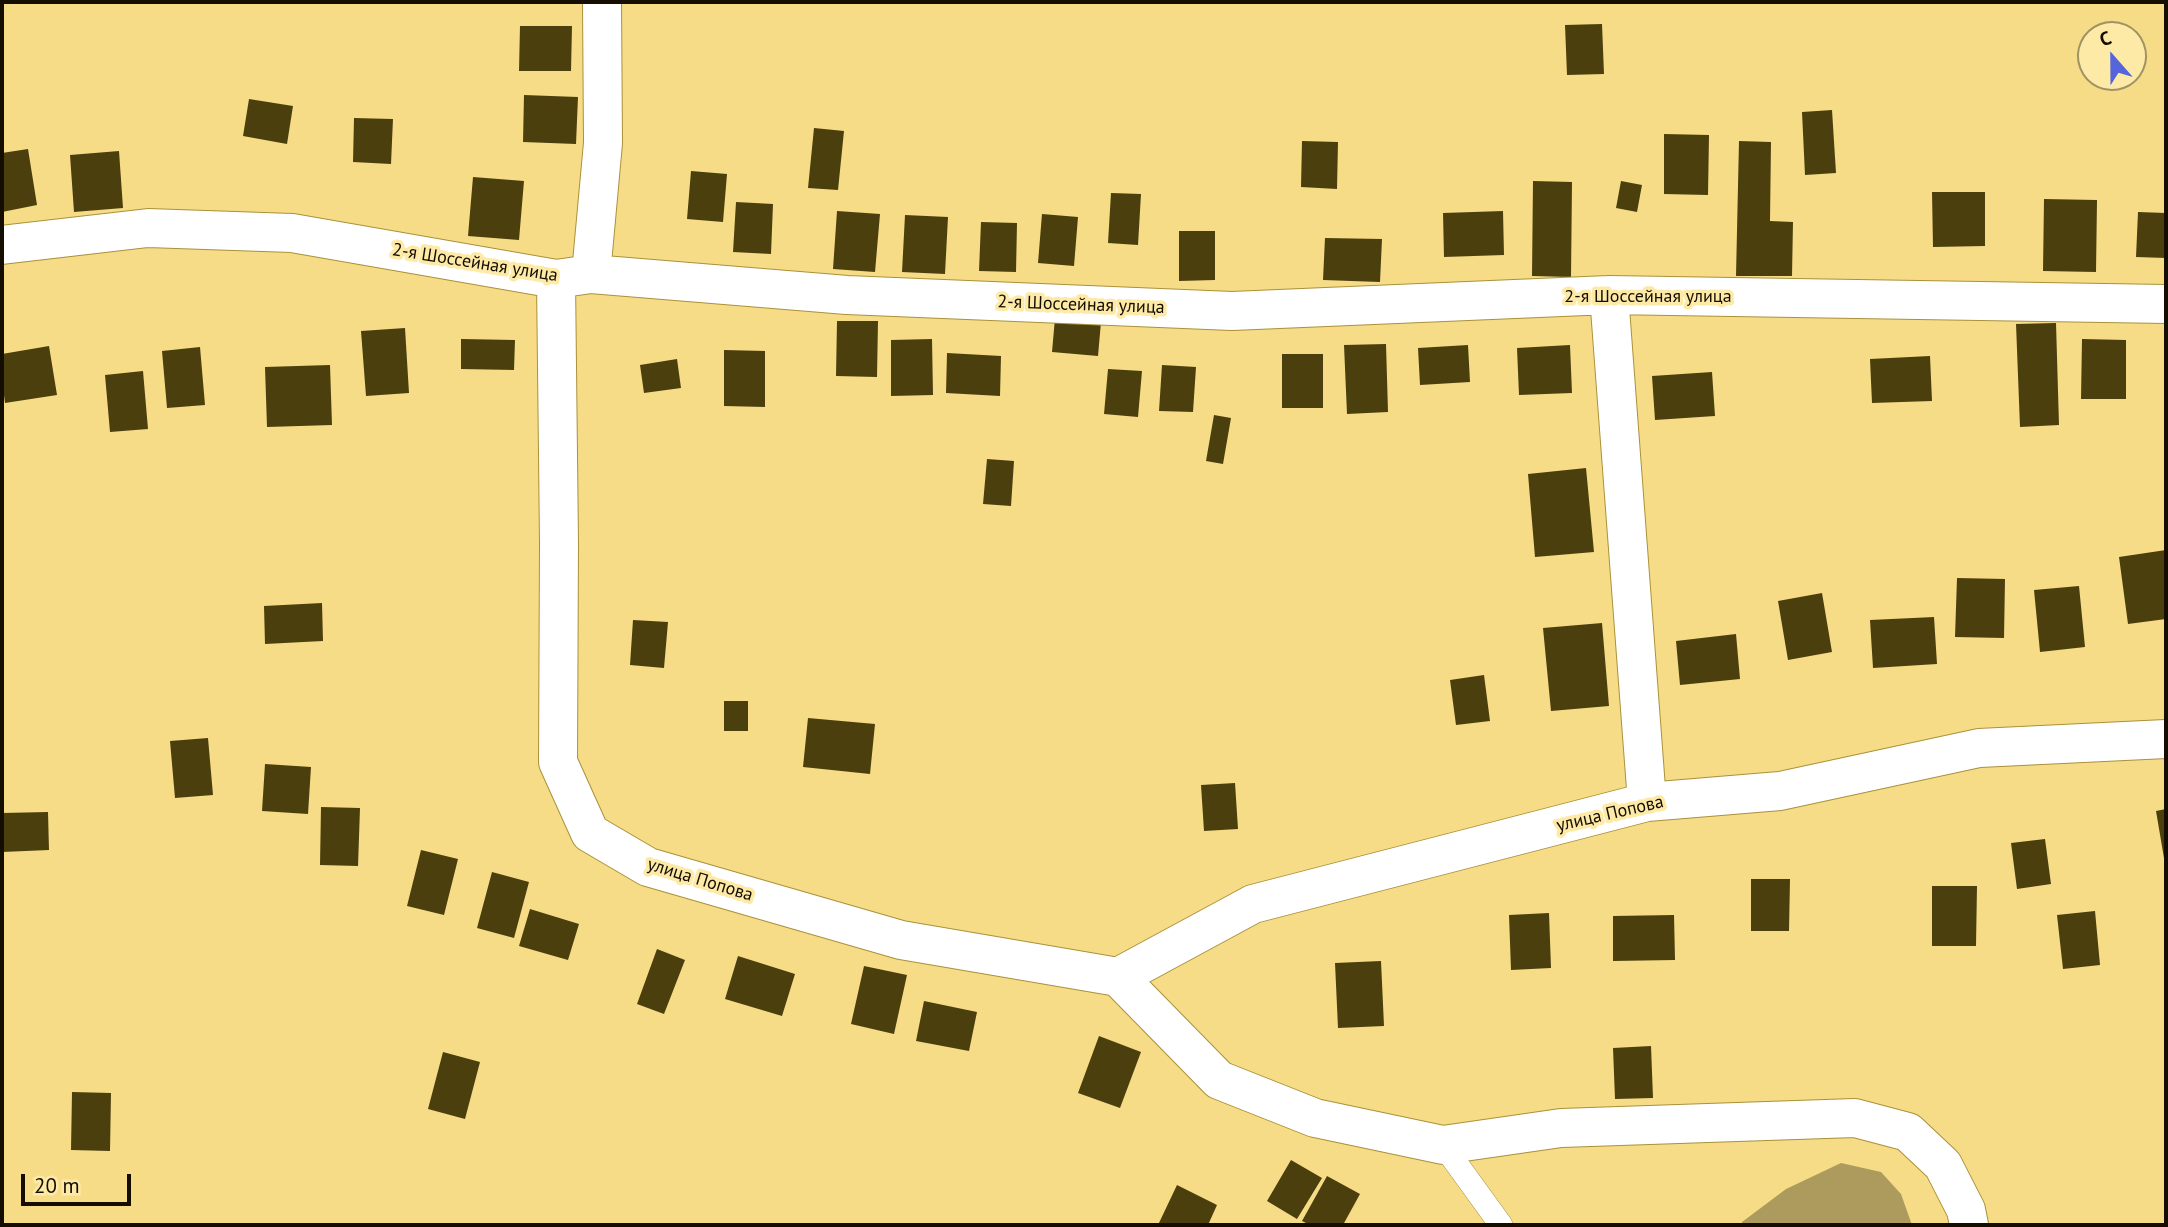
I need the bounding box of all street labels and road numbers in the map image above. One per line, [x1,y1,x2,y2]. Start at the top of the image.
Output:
street label: 2-я Шоссейная улица [391,239,559,287]
street label: 2-я Шоссейная улица [1564,286,1732,308]
street label: 2-я Шоссейная улица [997,291,1165,319]
street label: улица Попова [1554,791,1666,837]
street label: улица Попова [645,854,755,906]

